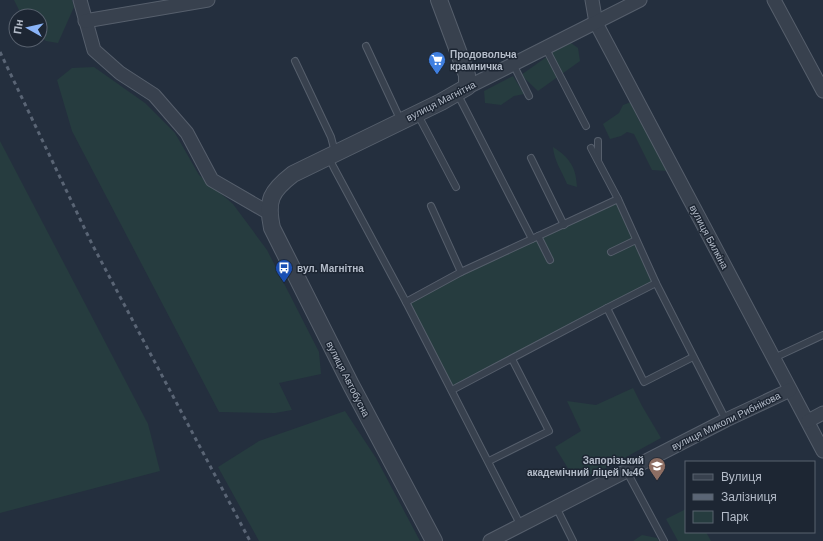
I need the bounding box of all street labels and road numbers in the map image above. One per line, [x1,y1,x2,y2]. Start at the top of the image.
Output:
street label: вулиця Магнітна [405,79,478,123]
street label: вулиця Билкіна [688,203,731,271]
street label: вулиця Автобусна [324,339,372,419]
street label: вулиця Миколи Рибнікова [670,390,783,452]

